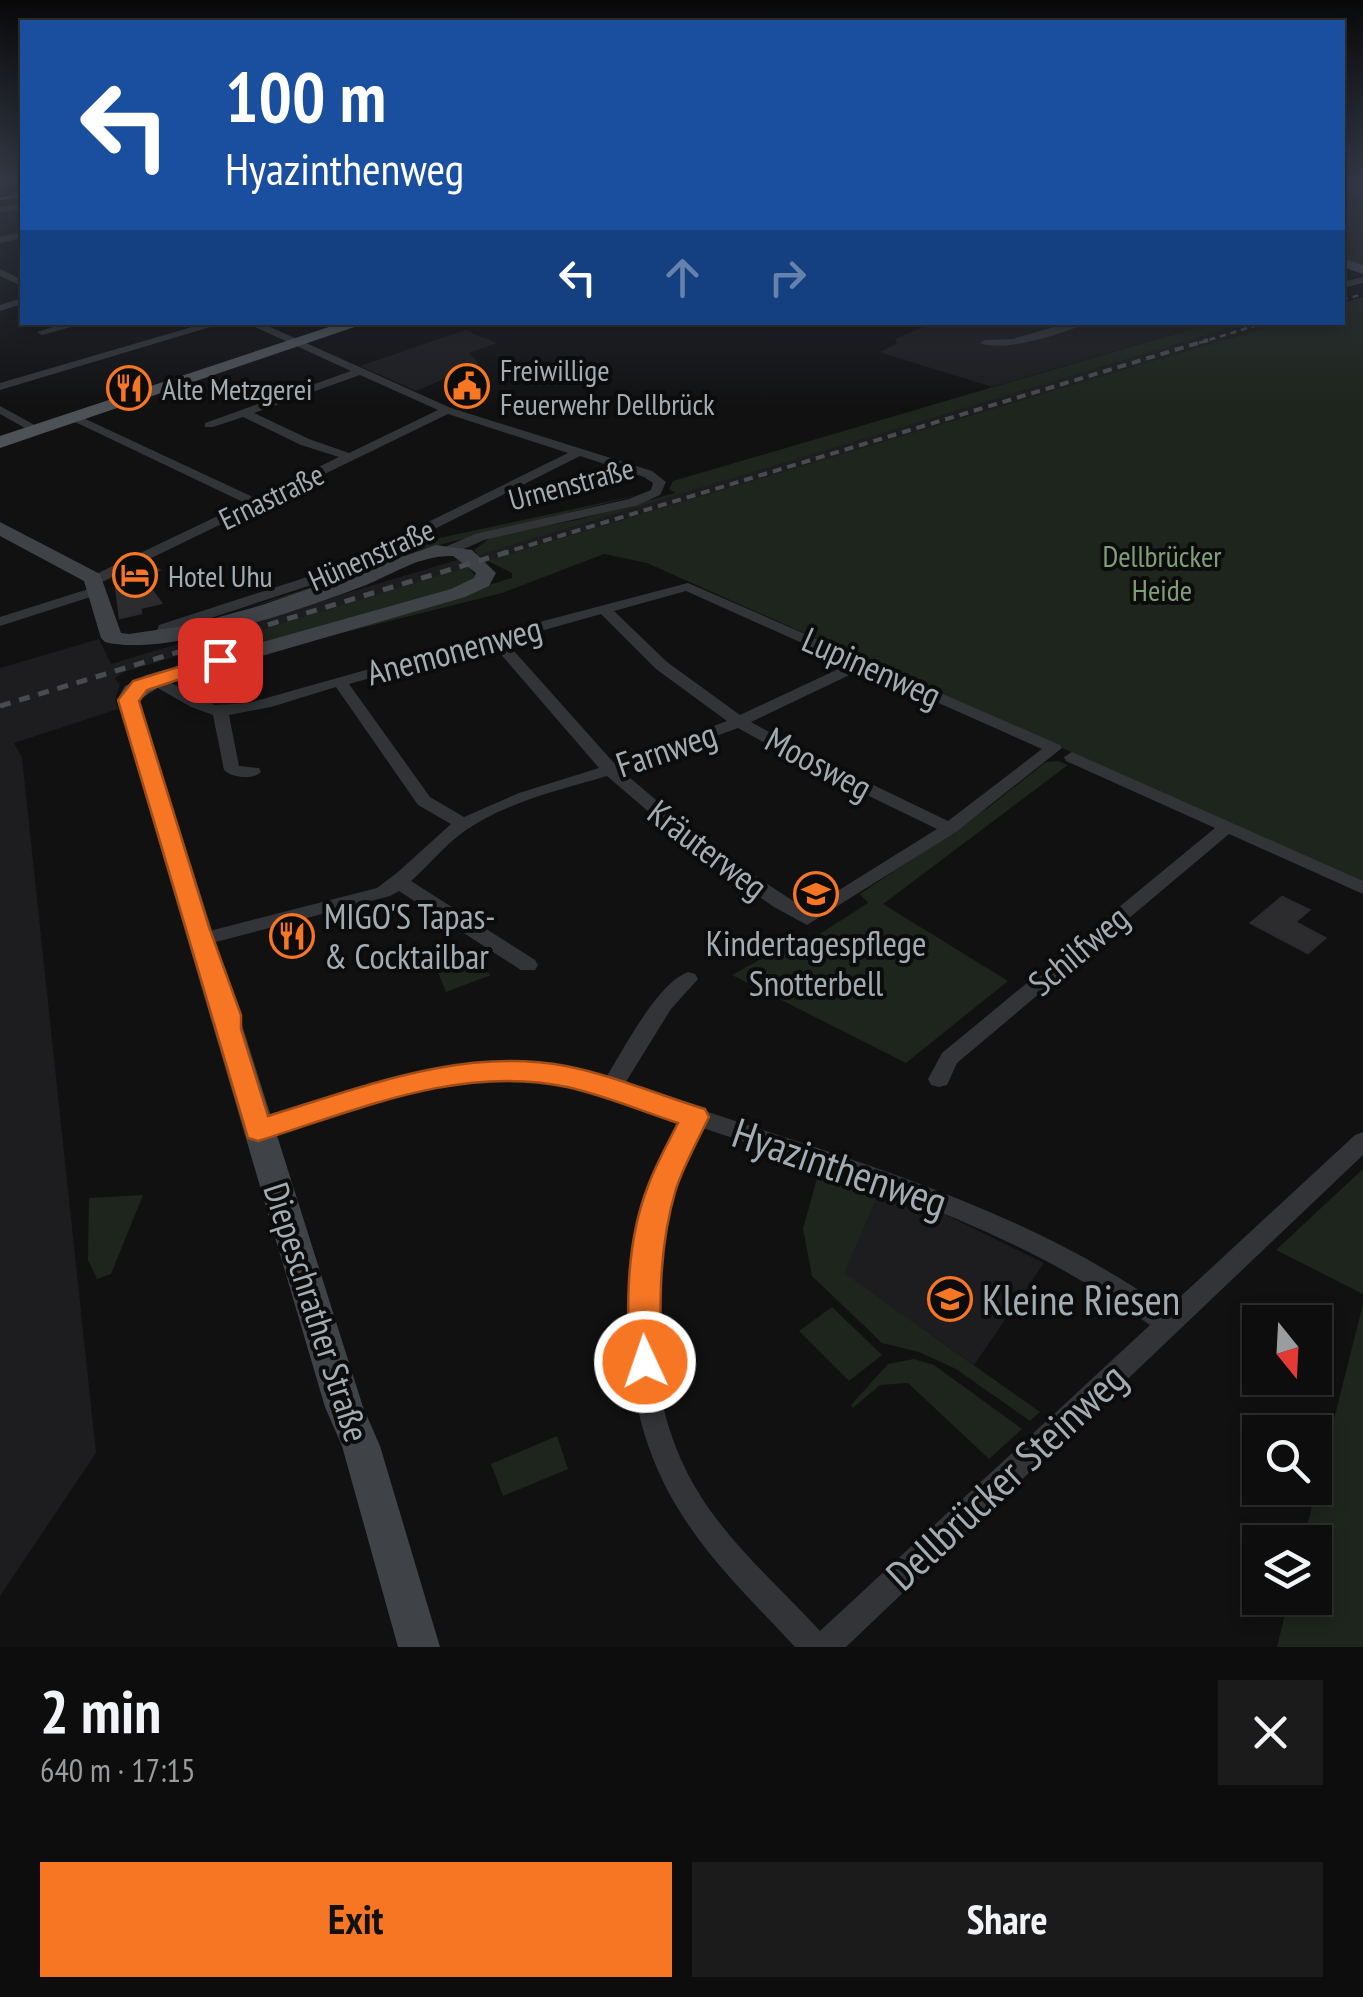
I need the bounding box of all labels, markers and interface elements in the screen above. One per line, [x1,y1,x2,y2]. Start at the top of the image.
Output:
text: 100 m [225,51,386,141]
icon: left [60,60,190,190]
text: Hyazinthenweg [225,139,464,197]
icon: left [550,250,605,305]
icon: ahead [655,250,710,305]
icon: right [760,250,815,305]
place label: Freiwillige Feuerwehr Dellbrück [500,350,715,423]
public building icon: Freiwillige Feuerwehr Dellbrück [444,363,490,409]
restaurant icon: Alte Metzgerei [106,365,152,411]
place label: Alte Metzgerei [162,369,313,408]
street label: Urnenstraße [504,448,638,518]
street label: Ernastraße [212,454,330,538]
street label: Hünenstraße [302,509,440,599]
park label: Dellbrücker Heide [1102,536,1222,609]
hotel icon: Hotel Uhu [112,552,158,598]
place label: Hotel Uhu [168,556,273,595]
street label: Anemonenweg [362,605,546,695]
street label: Lupinenweg [796,616,948,718]
pin [178,618,263,703]
icon: arrive [193,633,248,688]
street label: Farnweg [610,710,722,788]
street label: Moosweg [758,716,880,810]
street label: Kräuterweg [639,789,777,909]
school or university icon: Kindertagespflege Snotterbell [793,871,839,917]
place label: MIGO'S Tapas- & Cocktailbar [324,893,496,979]
street label: Schilfweg [1018,895,1138,1005]
restaurant icon: MIGO'S Tapas- & Cocktailbar [269,913,315,959]
place label: Kindertagespflege Snotterbell [706,920,926,1006]
street label: Hyazinthenweg [726,1105,954,1229]
street label: Diepeschrather Straße [253,1177,381,1447]
place label: Kleine Riesen [982,1272,1180,1327]
school or university icon: Kleine Riesen [927,1276,973,1322]
north arrow [1242,1305,1332,1395]
map controls [1242,1305,1332,1615]
position arrow [593,1310,697,1414]
street label: Dellbrücker Steinweg [874,1350,1138,1602]
button: search [1242,1415,1332,1505]
button: layers [1242,1525,1332,1615]
text: 2 min [40,1672,161,1750]
button: close [1218,1680,1323,1785]
text: 640 m · 17:15 [40,1749,195,1791]
button: Exit [40,1862,672,1977]
button: Share [692,1862,1323,1977]

